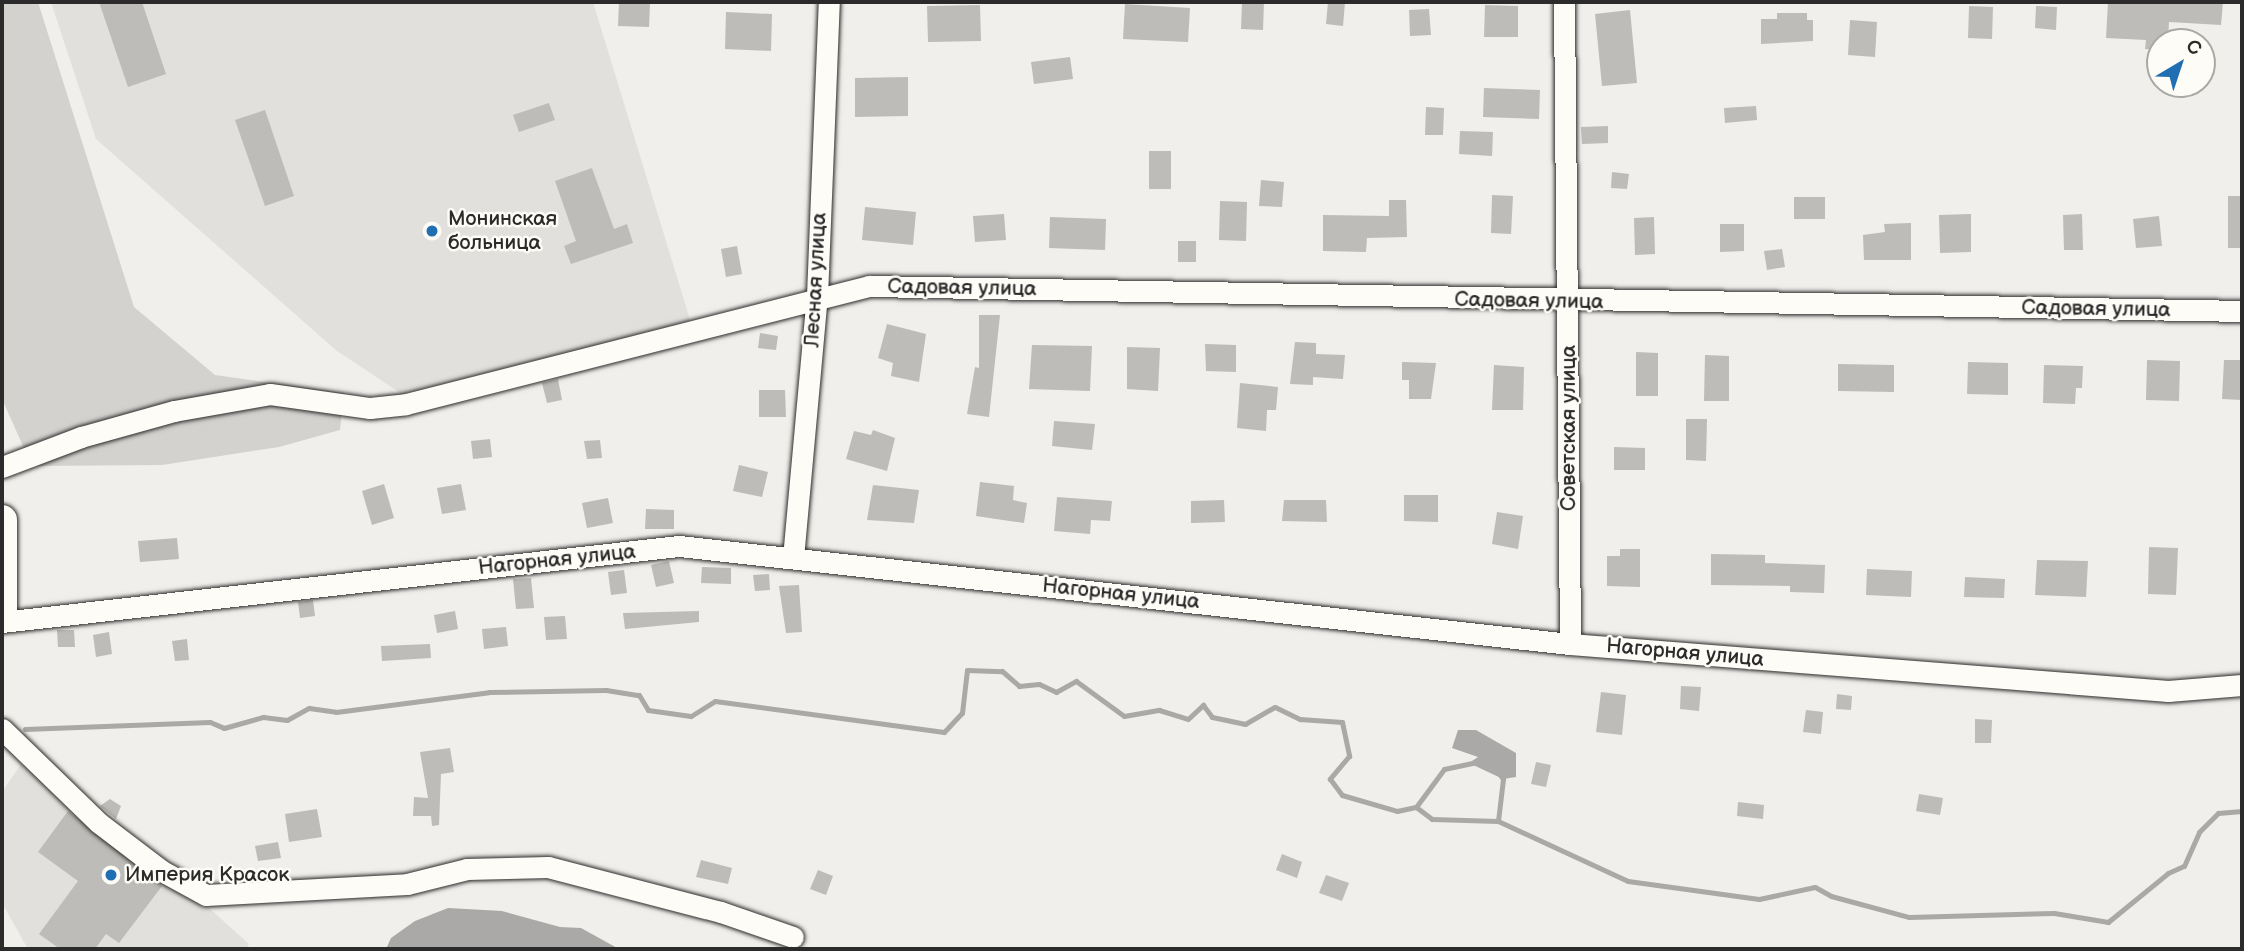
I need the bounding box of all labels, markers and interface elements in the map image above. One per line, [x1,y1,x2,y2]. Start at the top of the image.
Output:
north arrow [2146,28,2216,98]
text: С [2181,35,2206,61]
place label: Монинская больница [448,206,557,256]
street label: Лесная улица [800,212,832,348]
marker: Монинская больница [422,221,442,241]
street label: Садовая улица [887,274,1037,302]
street label: Садовая улица [1454,287,1604,315]
street label: Садовая улица [2021,295,2171,323]
street label: Советская улица [1556,345,1582,511]
street label: Нагорная улица [477,539,637,581]
street label: Нагорная улица [1041,573,1201,615]
street label: Нагорная улица [1605,634,1765,672]
place label: Империя Красок [125,862,289,888]
marker: Империя Красок [103,867,119,883]

